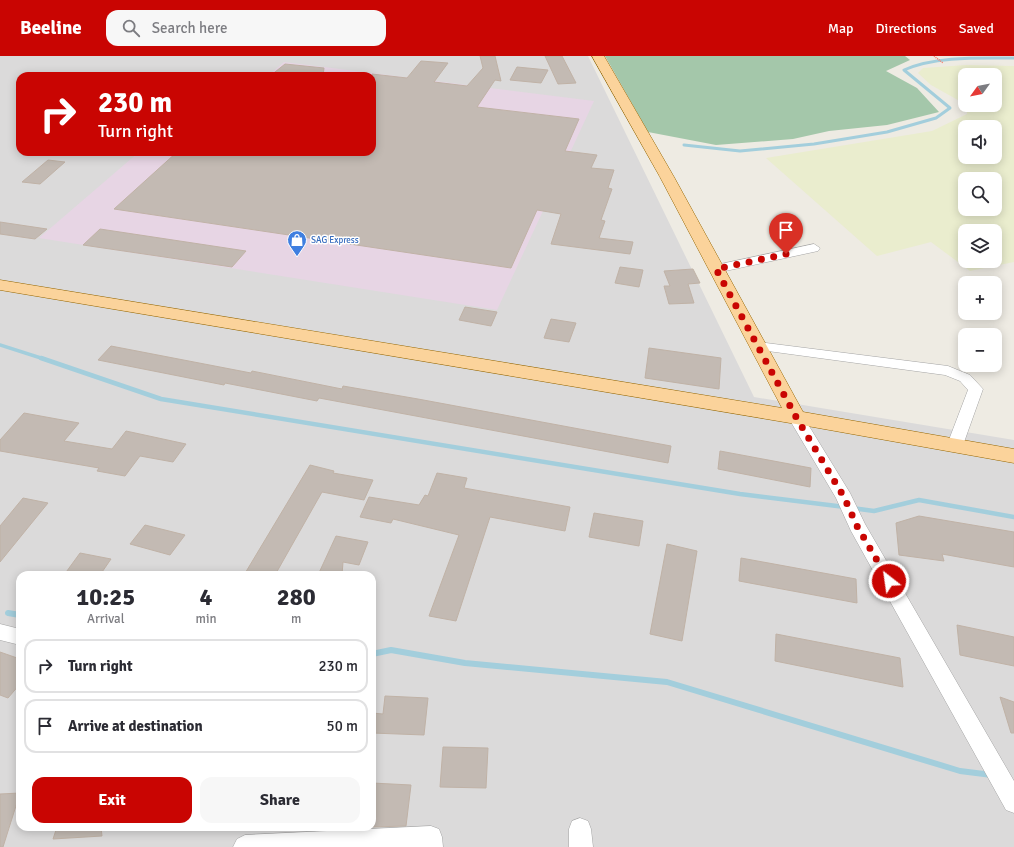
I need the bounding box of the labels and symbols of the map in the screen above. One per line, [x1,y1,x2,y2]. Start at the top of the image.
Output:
north arrow [958,68,1002,112]
pin [769,213,803,254]
shop icon: SAG Express [286,229,308,257]
place label: SAG Express [311,235,359,246]
position arrow [868,560,910,602]

